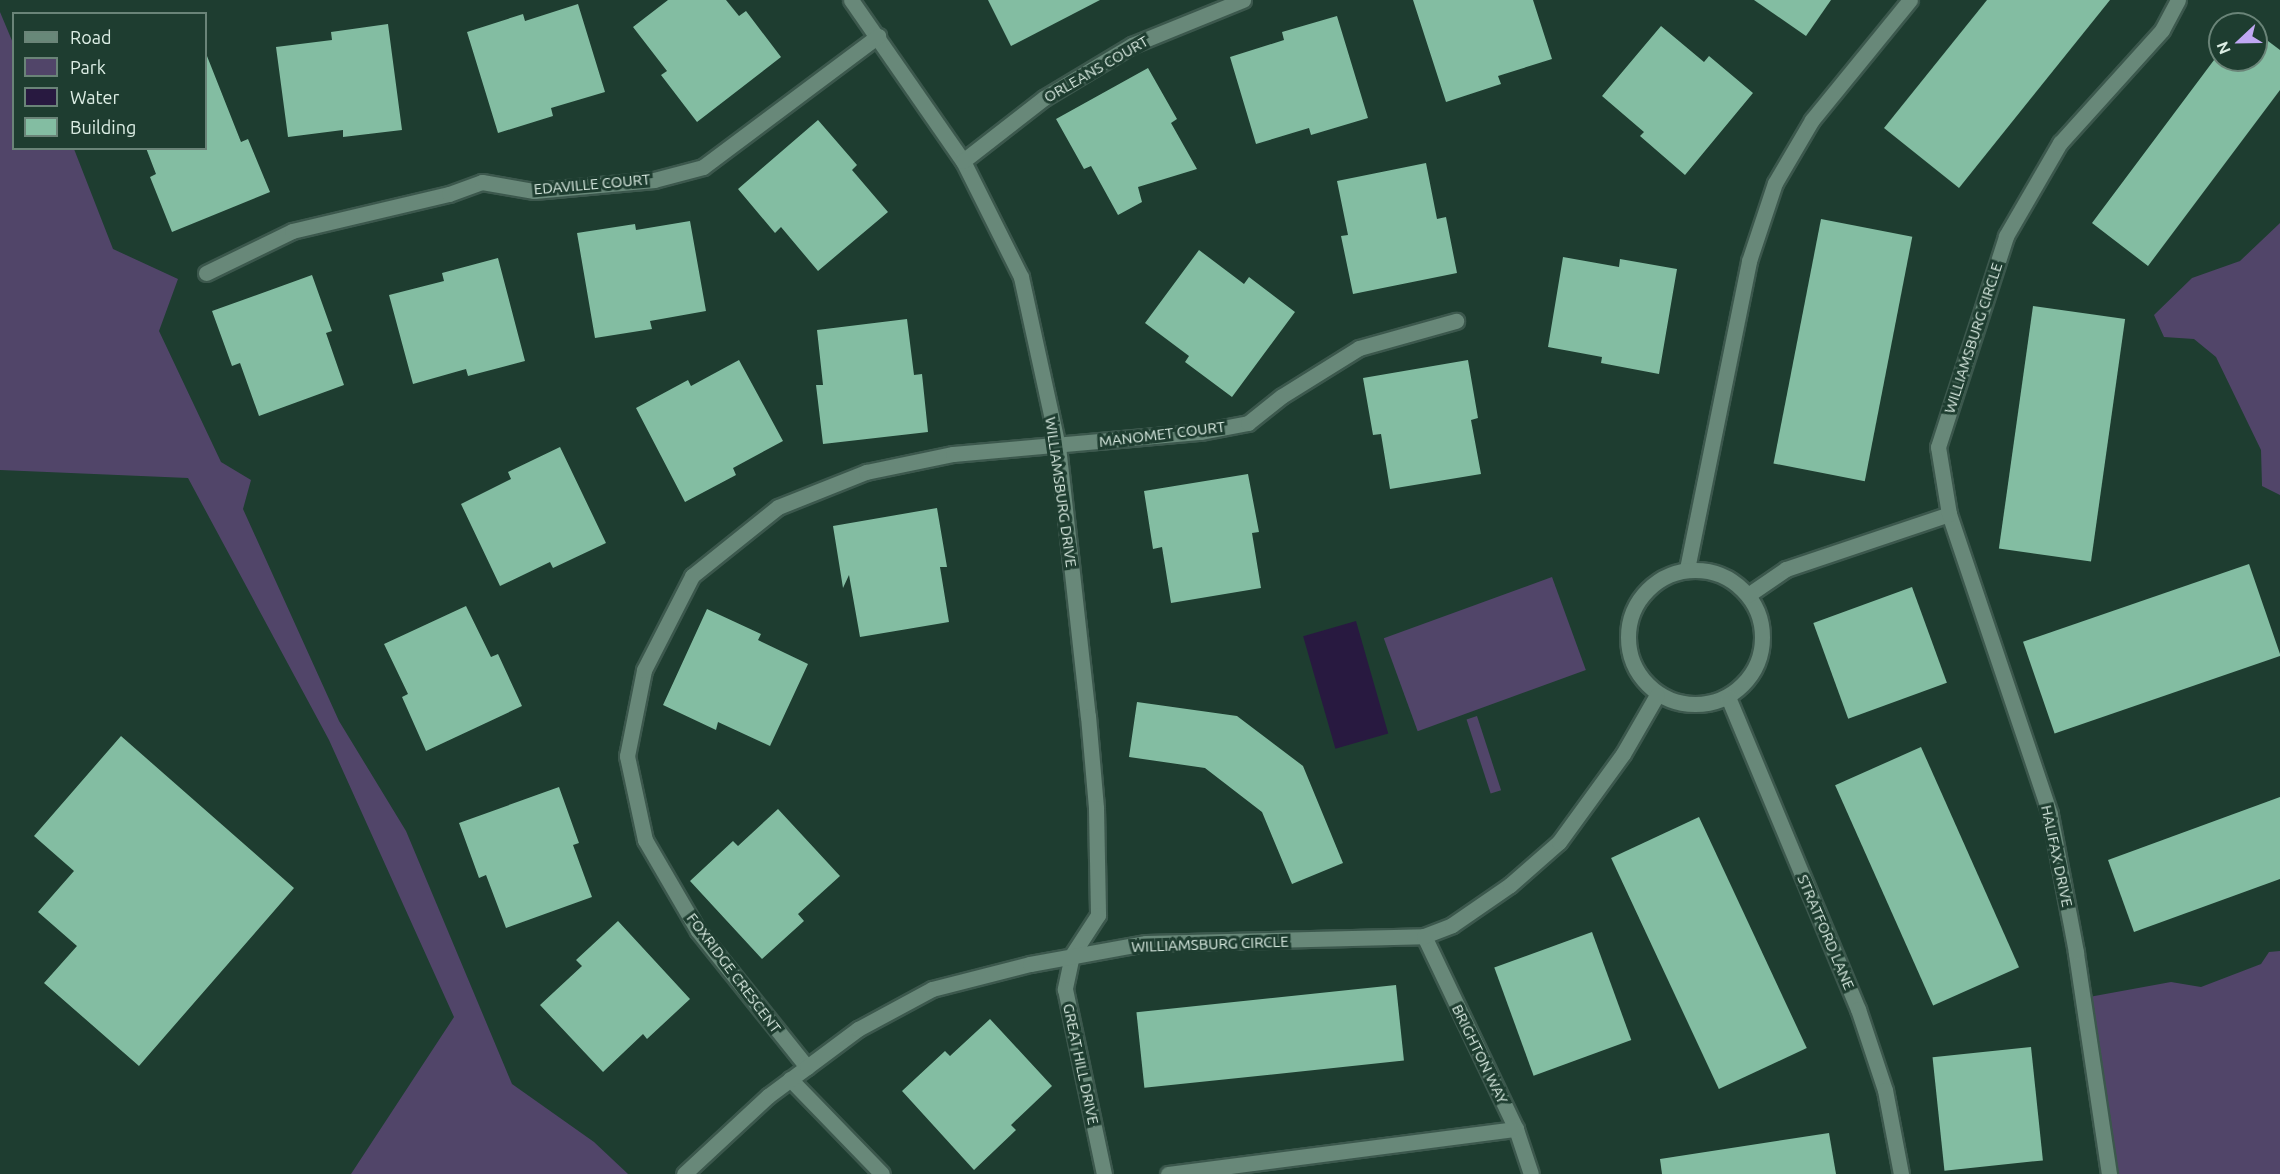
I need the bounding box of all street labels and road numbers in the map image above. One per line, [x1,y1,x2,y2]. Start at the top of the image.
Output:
street label: ORLEANS COURT [1041,32,1151,106]
street label: EDAVILLE COURT [533,170,651,198]
street label: WILLIAMSBURG CIRCLE [1940,260,2006,416]
street label: WILLIAMSBURG DRIVE [1042,416,1080,568]
street label: MANOMET COURT [1098,417,1226,451]
street label: HALIFAX DRIVE [2037,803,2077,909]
street label: STRATFORD LANE [1794,872,1858,992]
street label: FOXRIDGE CRESCENT [683,909,785,1037]
street label: WILLIAMSBURG CIRCLE [1131,932,1289,956]
street label: BRIGHTON WAY [1448,1001,1512,1107]
street label: GREAT HILL DRIVE [1059,1002,1103,1126]

